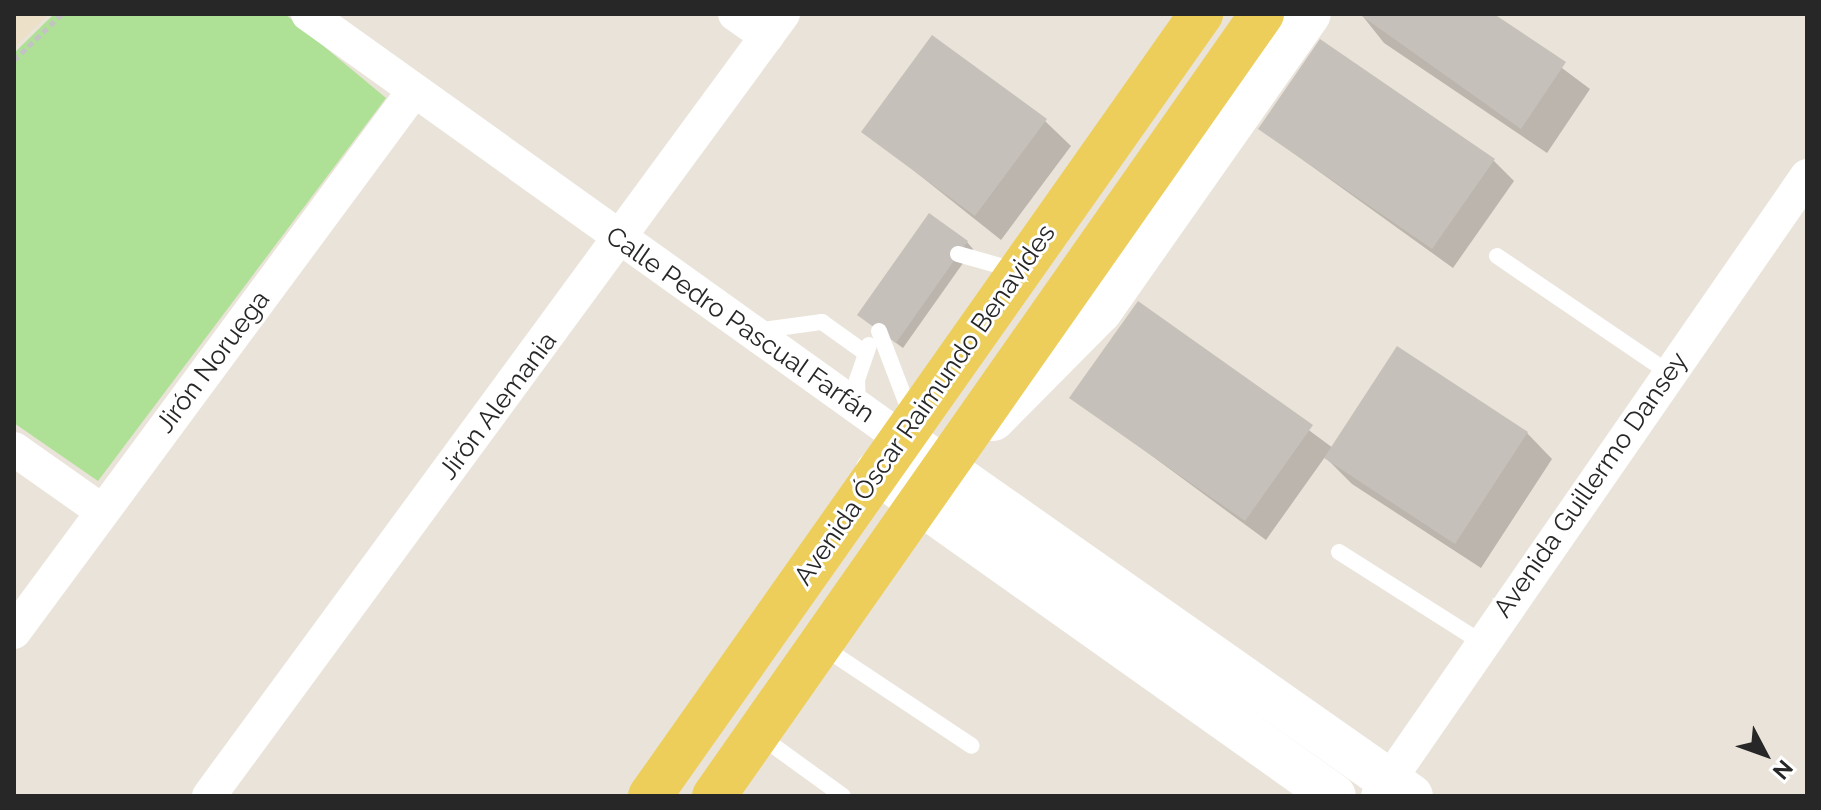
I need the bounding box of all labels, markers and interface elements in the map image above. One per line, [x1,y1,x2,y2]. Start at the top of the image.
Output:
street label: Avenida Óscar Raimundo Benavides [788,218,1062,592]
street label: Calle Pedro Pascual Farfán [599,220,881,430]
street label: Jirón Noruega [150,285,276,439]
street label: Jirón Alemania [432,326,564,486]
street label: Avenida Guillermo Dansey [1487,346,1695,624]
north arrow [1725,714,1805,794]
text: N [1768,755,1798,785]

